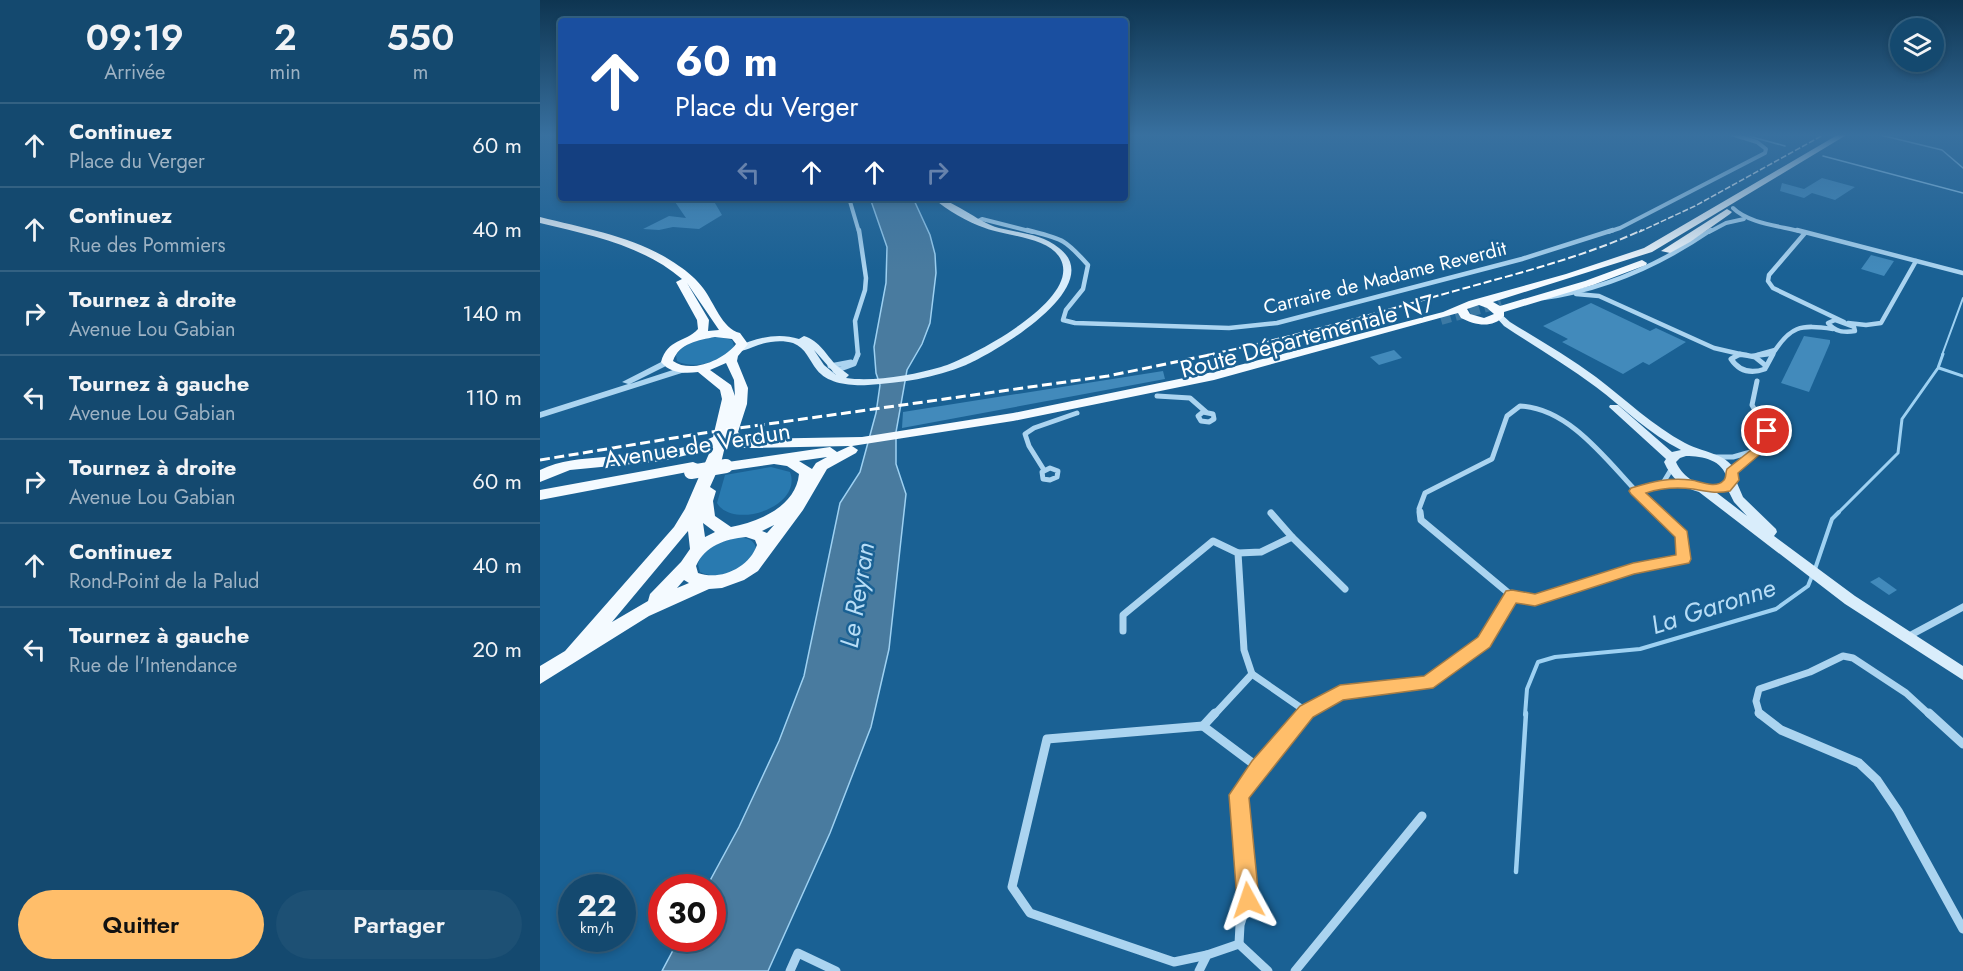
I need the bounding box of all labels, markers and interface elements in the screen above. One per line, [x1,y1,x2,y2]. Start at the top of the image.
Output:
text: 09:19 [86,11,184,63]
text: 2 [274,11,297,63]
text: 550 [387,11,454,63]
map controls [1890,18,1944,72]
button: layers [1890,18,1944,72]
text: 60 m [675,31,778,92]
icon: ahead [576,42,654,120]
text: Arrivée [104,58,165,87]
text: min [270,58,301,87]
text: m [413,58,428,87]
text: Place du Verger [675,87,859,126]
text: Continuez [69,115,172,147]
icon: ahead [18,129,51,162]
text: 60 m [472,129,522,161]
text: Place du Verger [69,147,205,176]
icon: left [732,156,765,189]
icon: ahead [795,156,828,189]
icon: ahead [858,156,891,189]
icon: right [921,156,954,189]
text: Continuez [69,199,172,231]
icon: ahead [18,213,51,246]
text: 40 m [472,213,522,245]
text: Rue des Pommiers [69,231,226,260]
street label: Carraire de Madame Reverdit [1260,234,1510,322]
text: Tournez à droite [69,283,236,315]
street label: Route Départementale N7 [1176,285,1438,387]
icon: right [18,297,51,330]
text: 140 m [462,297,522,329]
text: Avenue Lou Gabian [69,315,236,344]
text: Tournez à gauche [69,367,249,399]
icon: left [18,381,51,414]
text: 110 m [465,381,522,413]
text: Avenue Lou Gabian [69,399,236,428]
pin [1741,405,1792,456]
street label: Avenue de Verdun [601,413,793,477]
icon: arrive [1750,414,1783,447]
text: Tournez à droite [69,451,236,483]
icon: right [18,465,51,498]
text: 60 m [472,465,522,497]
text: Avenue Lou Gabian [69,483,236,512]
text: Continuez [69,535,172,567]
water label: Le Reyran [830,540,884,650]
icon: ahead [18,549,51,582]
text: 40 m [472,549,522,581]
text: Rond-Point de la Palud [69,567,259,596]
water label: La Garonne [1646,568,1780,644]
text: Tournez à gauche [69,619,249,651]
icon: left [18,633,51,666]
text: 20 m [473,633,522,665]
text: Rue de l'Intendance [69,651,237,680]
position arrow [1216,868,1280,932]
speed limit sign: 30 [648,874,726,952]
text: 22 [577,884,617,927]
button: Quitter [18,890,264,959]
button: Partager [276,890,522,959]
text: km/h [580,917,614,939]

